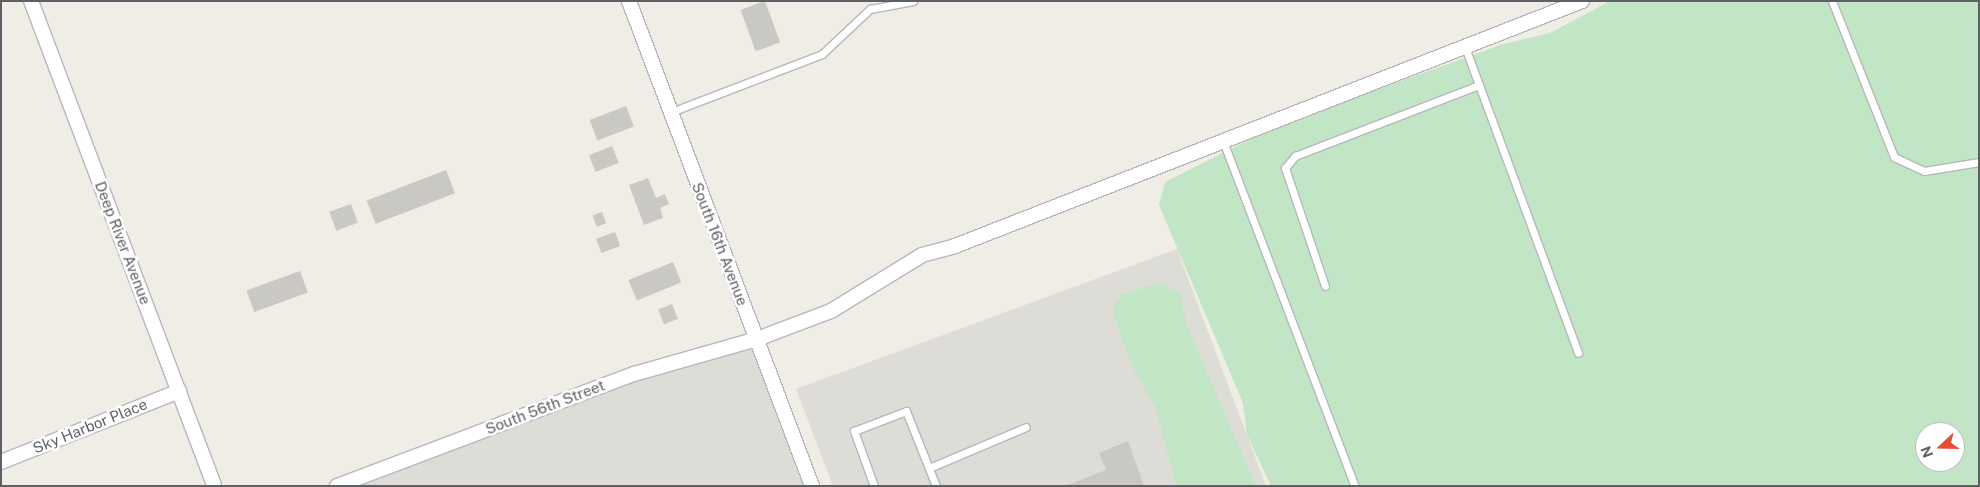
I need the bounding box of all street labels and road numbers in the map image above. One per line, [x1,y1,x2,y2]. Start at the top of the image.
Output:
street label: Deep River Avenue [91,179,155,307]
street label: South 16th Avenue [688,180,752,308]
street label: South 56th Street [483,376,607,438]
street label: Sky Harbor Place [30,395,150,457]

